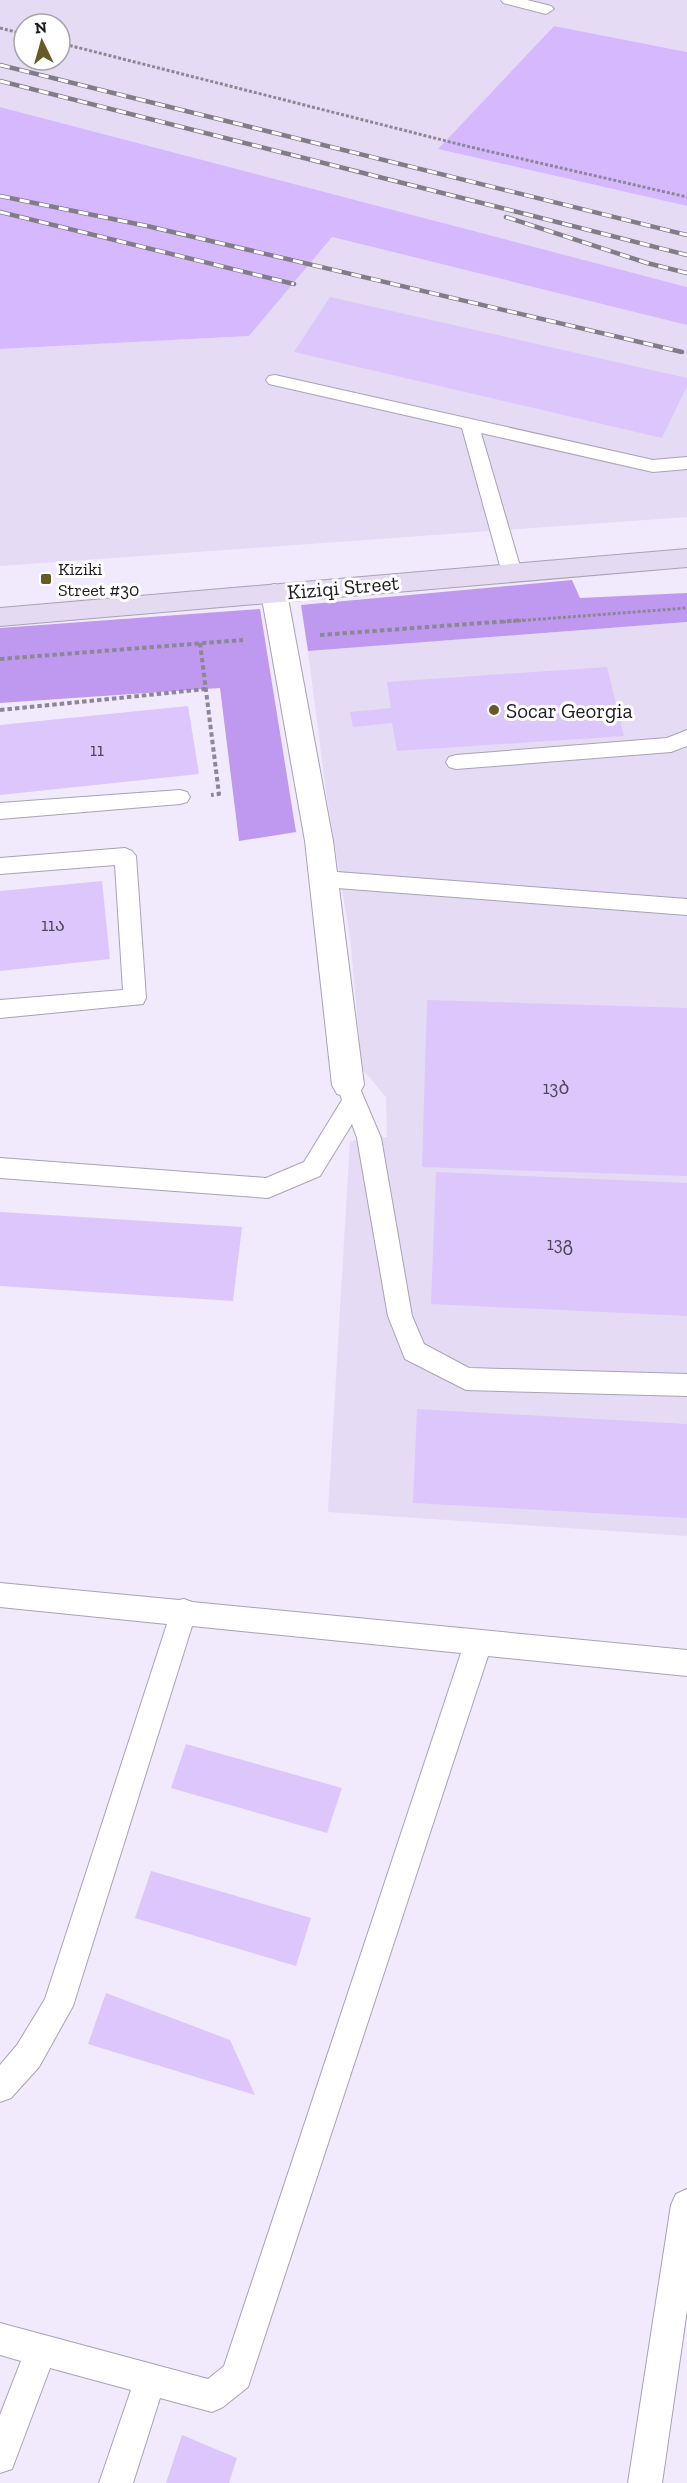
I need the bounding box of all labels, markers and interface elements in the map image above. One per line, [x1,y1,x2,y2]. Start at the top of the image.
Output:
north arrow [12,12,72,72]
text: N [34,18,48,38]
place label: Kiziki Street #30 [58,558,139,601]
street label: Kiziqi Street [286,570,400,604]
marker: Kiziki Street #30 [39,572,53,586]
place label: Socar Georgia [506,698,633,723]
marker: Socar Georgia [487,703,501,717]
house number: 11 [90,739,104,761]
house number: 11ა [41,914,65,936]
house number: 13ბ [543,1077,569,1099]
house number: 13გ [547,1233,573,1255]

